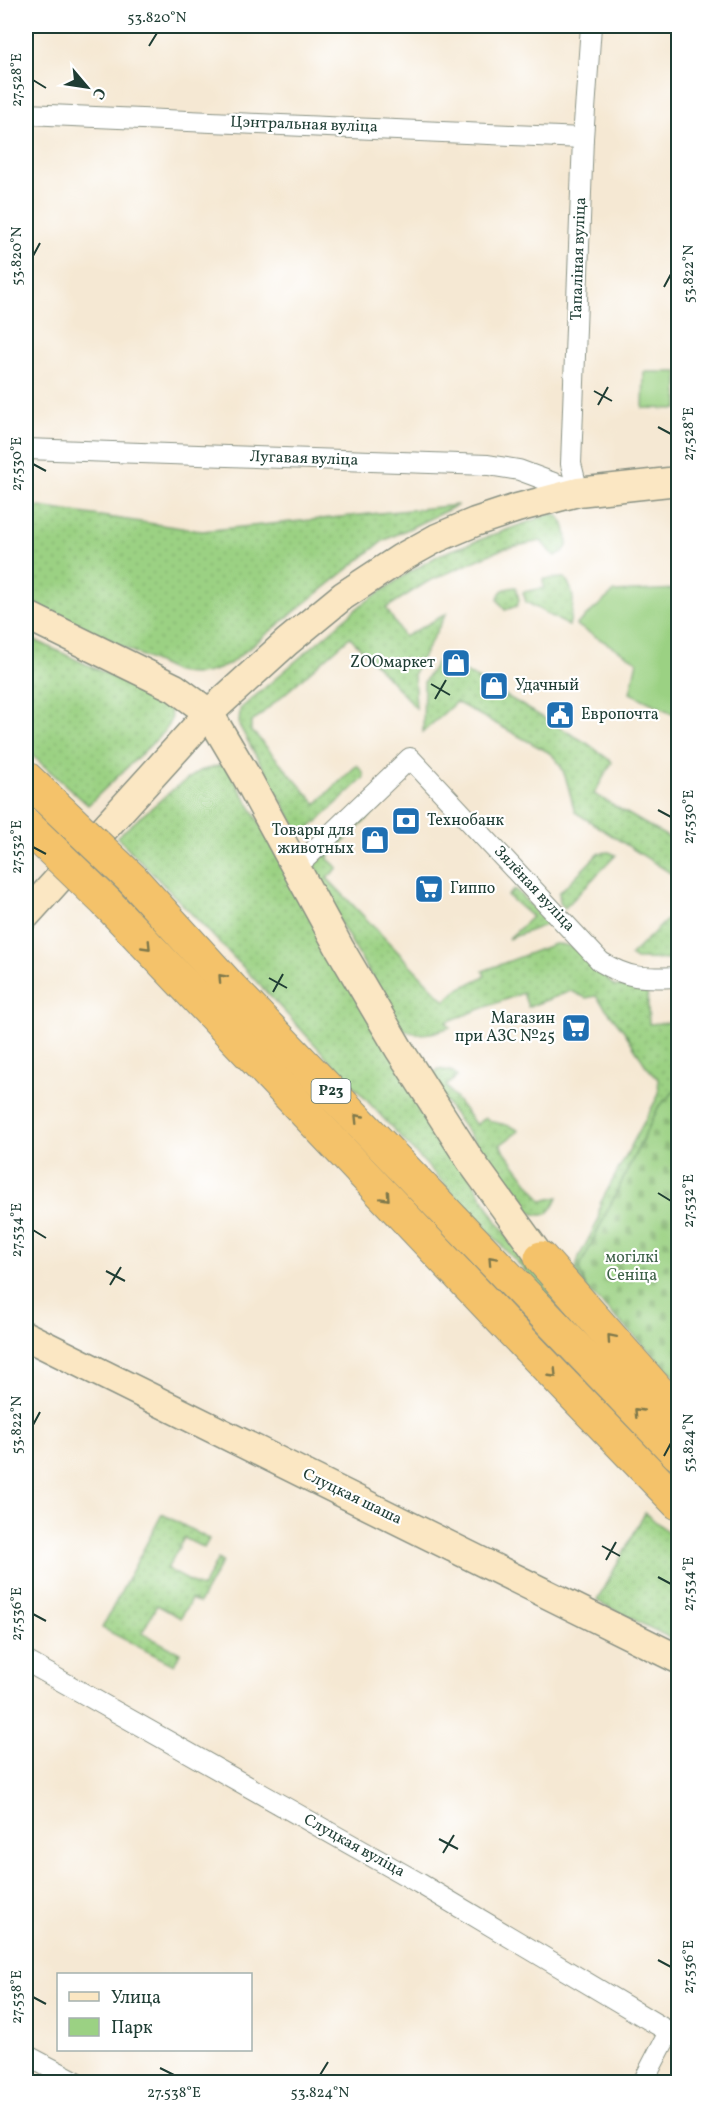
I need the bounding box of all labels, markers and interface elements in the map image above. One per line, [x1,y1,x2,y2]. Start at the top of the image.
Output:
text: 53.820°N [127,8,187,29]
text: 27.528°E [7,53,28,107]
north arrow [57,57,117,117]
text: С [86,83,110,103]
street label: Цэнтральная вуліца [230,111,378,139]
street label: Тапаліная вуліца [566,197,592,321]
text: 53.820°N [7,226,28,286]
text: 53.822°N [679,245,700,303]
text: 27.528°E [679,407,700,461]
text: 27.530°E [7,437,28,491]
street label: Лугавая вуліца [249,446,359,472]
shop icon: ZOOмаркет [440,647,472,679]
place label: ZOOмаркет [350,652,435,674]
shop icon: Удачный [478,670,510,702]
place label: Удачный [515,675,579,697]
public building icon: Европочта [544,699,576,731]
place label: Европочта [581,704,659,726]
text: 27.530°E [679,790,700,844]
bank icon: Технобанк [390,805,422,837]
place label: Технобанк [427,810,505,832]
text: 27.532°E [7,820,28,874]
place label: Товары для животных [272,820,354,860]
shop icon: Товары для животных [359,824,391,856]
street label: Зялёная вуліца [488,841,580,937]
supermarket icon: Гиппо [413,873,445,905]
place label: Гиппо [450,878,495,900]
one-way arrow [140,939,151,949]
one-way arrow [218,974,229,985]
place label: Магазин при АЗС №25 [455,1008,555,1048]
supermarket icon: Магазин при АЗС №25 [560,1012,592,1044]
road number: Р23 [312,1079,350,1103]
one-way arrow [354,1115,365,1126]
text: 27.532°E [679,1174,700,1228]
one-way arrow [379,1191,390,1201]
text: 27.534°E [7,1203,28,1257]
park label: могілкі Сеніца [605,1247,659,1287]
one-way arrow [488,1256,499,1266]
one-way arrow [607,1334,618,1345]
one-way arrow [546,1366,557,1377]
text: 53.822°N [7,1396,28,1454]
one-way arrow [634,1408,645,1419]
text: 53.824°N [679,1414,700,1472]
street label: Слуцкая шаша [299,1463,405,1531]
text: 27.534°E [679,1557,700,1611]
text: 27.536°E [7,1587,28,1641]
street label: Слуцкая вуліца [299,1809,409,1883]
text: 27.536°E [679,1940,700,1994]
text: 27.538°E [7,1970,28,2024]
legend [57,1973,252,2051]
text: Улица [111,1986,161,2011]
text: Парк [111,2016,153,2041]
text: 27.538°E [147,2083,201,2104]
text: 53.824°N [291,2083,349,2104]

